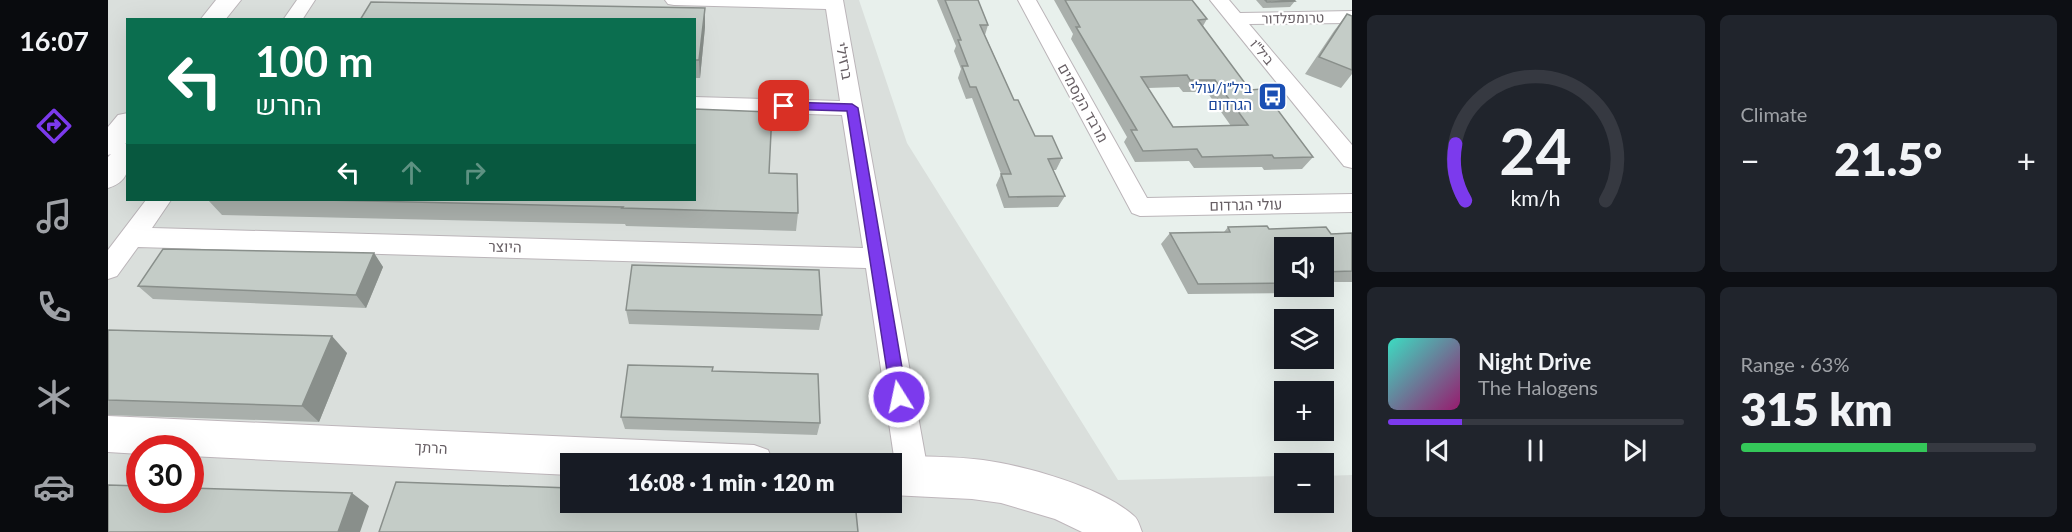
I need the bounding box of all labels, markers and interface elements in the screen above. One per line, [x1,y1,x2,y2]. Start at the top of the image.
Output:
street label: טרומפלדור [1261,8,1325,27]
text: 16:07 [19,24,89,57]
street label: ביל"ו [1247,35,1278,68]
text: 100 m [255,36,373,86]
street label: ברזילי [833,41,857,81]
icon: left [156,42,234,120]
street label: מרבד הקסמים [1055,60,1113,145]
place label: ביל״ו/עולי הגרדום [1190,78,1252,113]
pin [758,80,809,131]
bus stop icon: ביל״ו/עולי הגרדום [1257,81,1289,113]
text: החרש [255,88,322,121]
icon: arrive [767,89,800,122]
text: Climate [1741,102,1807,126]
icon: directions [33,105,75,147]
text: 24 [1500,113,1572,188]
text: 21.5° [1834,132,1942,186]
text: − [1741,140,1760,180]
text: + [2017,140,2036,180]
icon: left [332,156,365,189]
icon: ahead [395,156,428,189]
icon: right [458,156,491,189]
text: km/h [1511,185,1561,211]
street label: עולי הגרדום [1209,194,1283,214]
icon: music [33,195,75,237]
street label: היוצר [488,236,522,256]
map controls [1274,237,1334,513]
button: sound [1274,237,1334,297]
icon: phone [33,286,75,328]
button: layers [1274,309,1334,369]
text: Night Drive [1478,348,1591,375]
text: Range · 63% [1741,352,1849,376]
position arrow [867,365,931,429]
text: The Halogens [1478,375,1598,399]
icon: climate [33,376,75,418]
button: + [1274,381,1334,441]
text: 315 km [1741,382,1893,436]
icon: previous [1421,434,1454,467]
icon: pause [1519,434,1552,467]
icon: next [1618,434,1651,467]
speed limit sign: 30 [126,435,204,513]
street label: הרתך [414,437,448,457]
button: − [1274,453,1334,513]
icon: car [33,466,75,508]
text: 16:08 · 1 min · 120 m [628,469,834,496]

